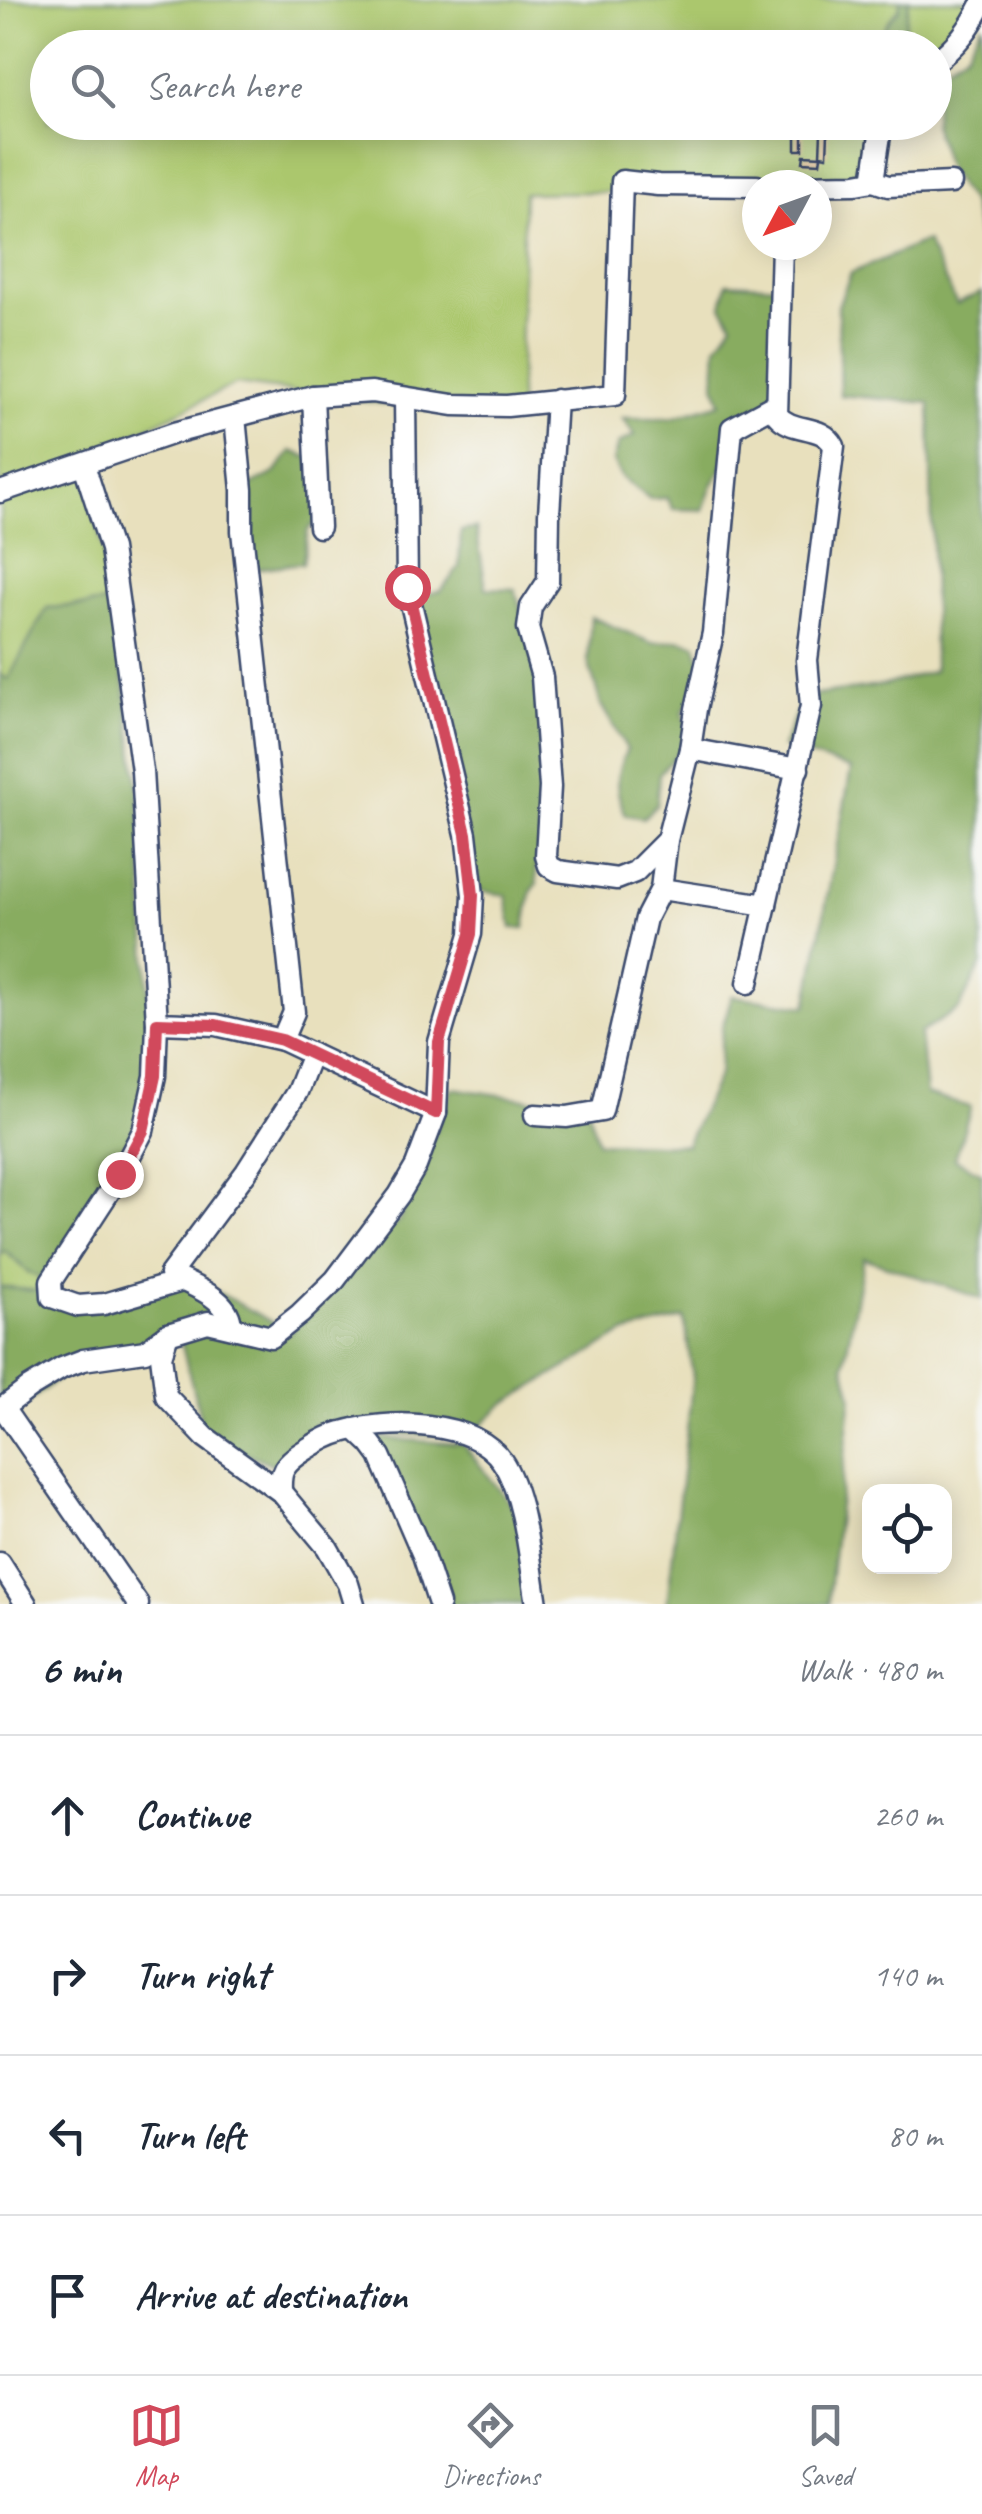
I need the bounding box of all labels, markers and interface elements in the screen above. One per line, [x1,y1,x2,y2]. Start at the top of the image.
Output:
search box [30,30,952,140]
icon: search [65,58,120,113]
text: Search here [145,62,300,109]
north arrow [742,170,832,260]
route start [385,565,431,611]
route end [98,1152,144,1198]
map controls [862,1484,952,1574]
button: locate [862,1484,952,1574]
text: 6 min [40,1643,121,1696]
text: Walk · 480 m [798,1649,942,1690]
icon: ahead [40,1788,95,1843]
text: Continue [135,1792,249,1839]
text: 260 m [873,1795,942,1836]
icon: right [40,1948,95,2003]
text: Turn right [135,1952,269,1999]
text: 140 m [873,1955,942,1996]
icon: left [40,2108,95,2163]
text: Turn left [135,2112,245,2159]
text: 80 m [888,2115,942,2156]
icon: arrive [40,2268,95,2323]
text: Arrive at destination [135,2272,407,2319]
tab: Map [129,2398,184,2493]
tab: Directions [442,2398,540,2493]
tab: Saved [798,2398,853,2493]

